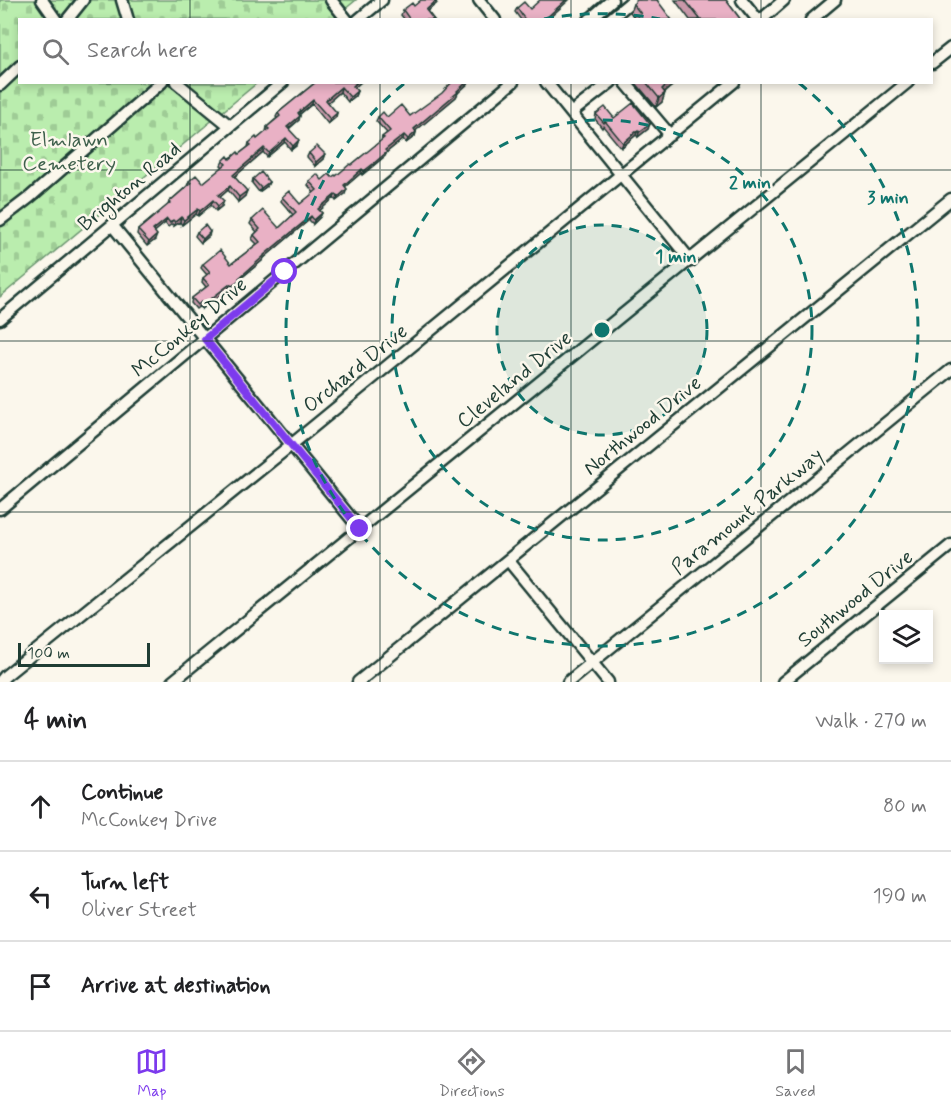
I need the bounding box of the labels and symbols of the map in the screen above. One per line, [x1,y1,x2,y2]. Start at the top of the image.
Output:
park label: Elmlawn Cemetery [22,126,116,178]
street label: Brighton Road [72,135,188,239]
text: 2 min [729,171,771,195]
text: 3 min [867,186,909,210]
text: 1 min [655,245,697,269]
route start [271,258,297,284]
street label: McConkey Drive [126,271,253,385]
street label: Orchard Drive [297,318,414,420]
centre of rings [592,320,612,340]
street label: Cleveland Drive [451,325,578,435]
street label: Northwood Drive [578,369,708,482]
street label: Paramount Parkway [666,442,830,582]
route end [346,515,372,541]
street label: Southwood Drive [792,543,919,654]
scale bar [18,640,150,668]

